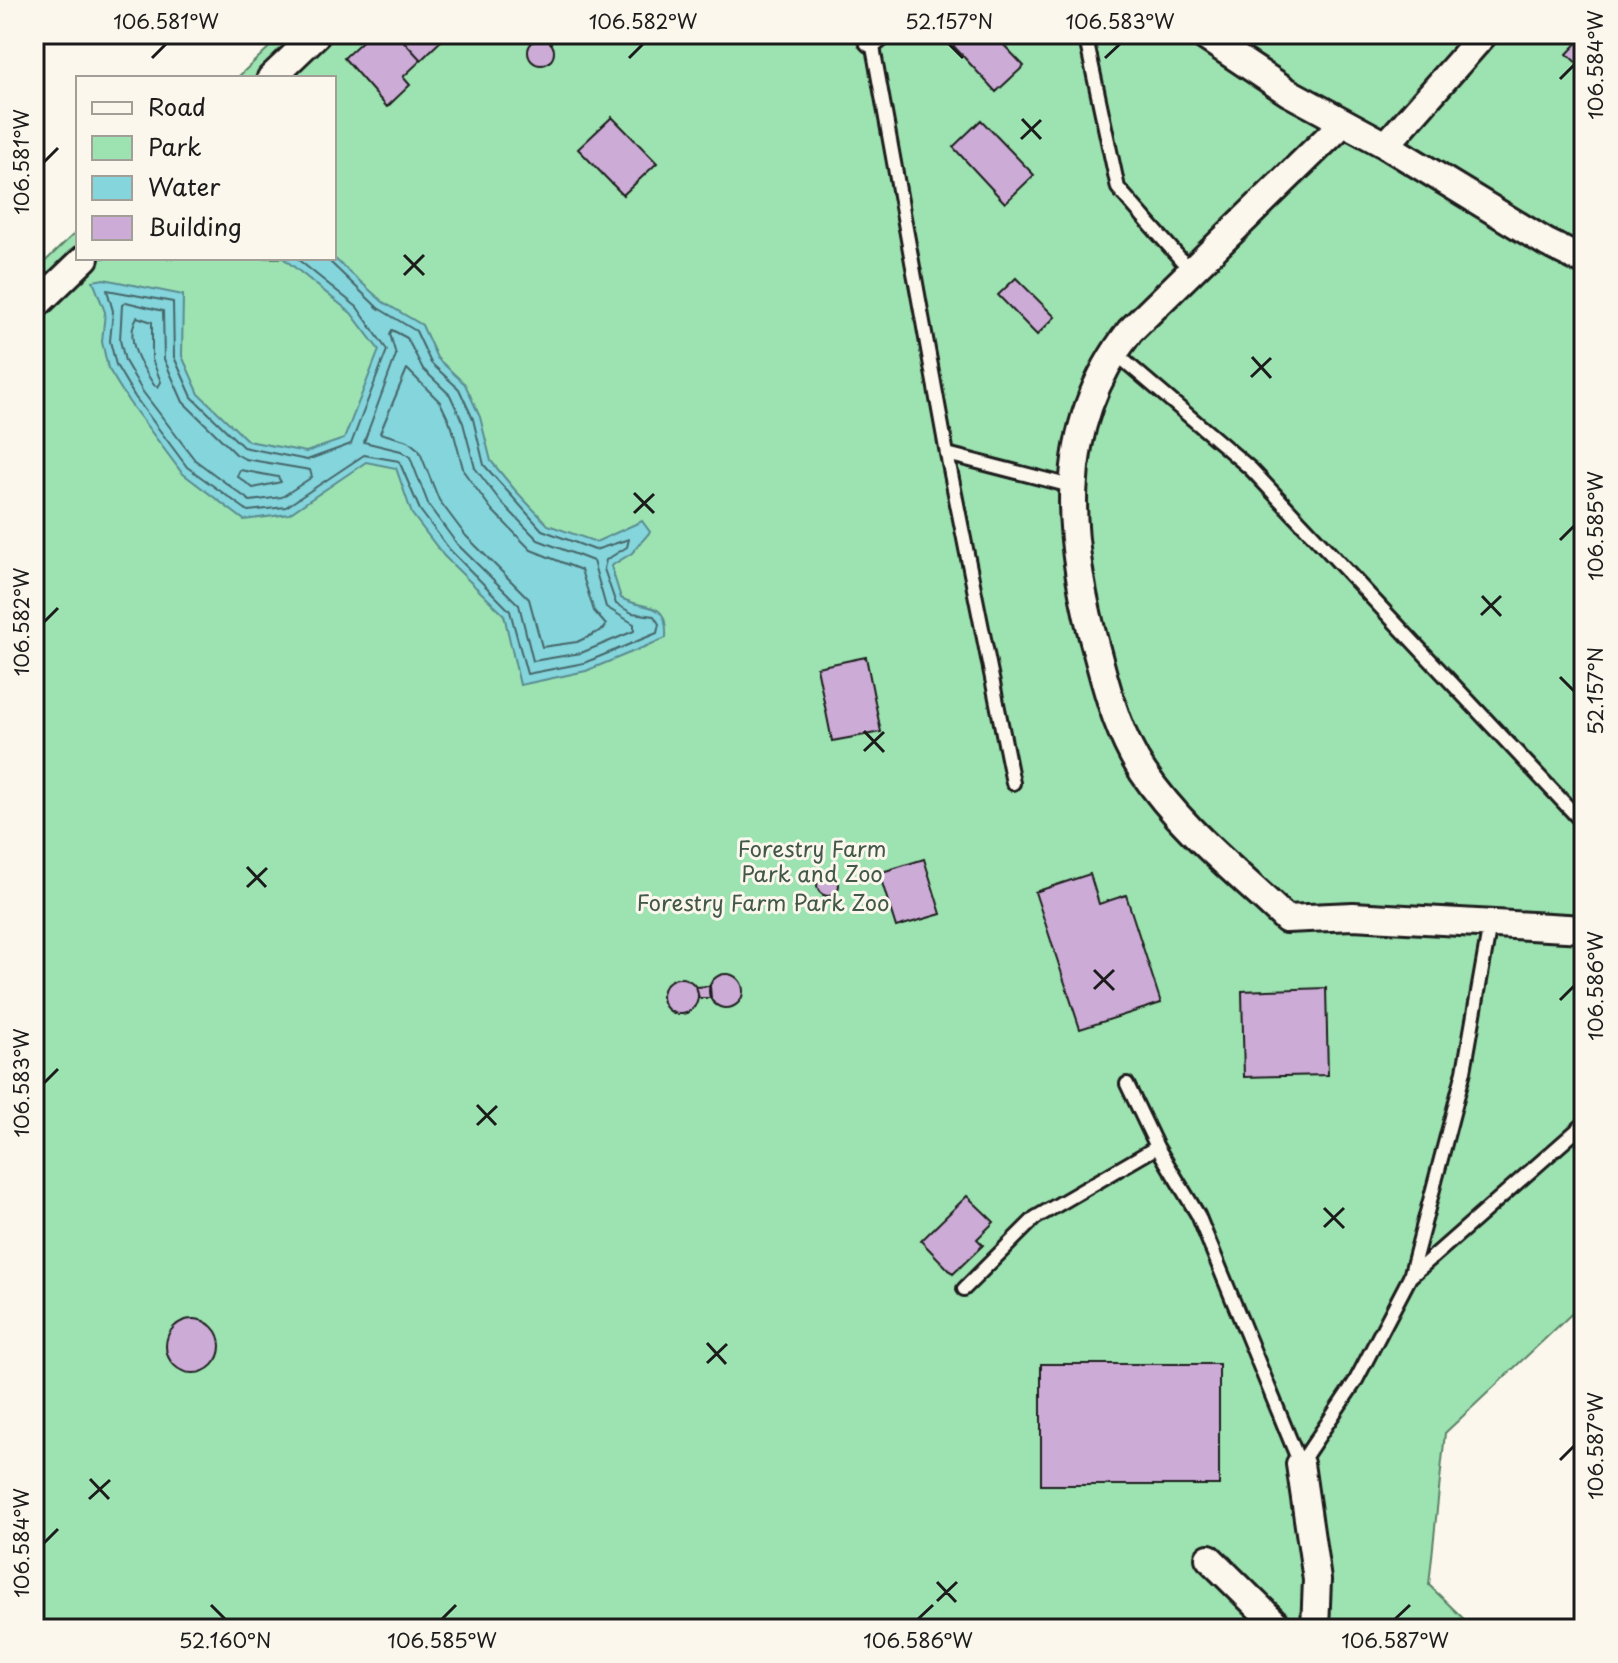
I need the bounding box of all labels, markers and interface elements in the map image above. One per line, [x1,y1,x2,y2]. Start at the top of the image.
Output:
text: 106.581°W [113,6,219,36]
text: 106.582°W [589,6,698,36]
text: 52.157°N [905,6,993,36]
text: 106.583°W [1065,6,1175,36]
text: 106.584°W [1580,10,1610,120]
legend [76,76,336,260]
text: Road [148,88,206,124]
text: 106.581°W [6,109,36,215]
text: Park [148,128,202,164]
text: Water [148,168,221,204]
text: Building [148,208,242,244]
text: 106.585°W [1580,471,1610,581]
text: 106.582°W [6,567,36,676]
text: 52.157°N [1580,647,1610,735]
park label: Forestry Farm Park and Zoo [737,831,887,889]
park label: Forestry Farm Park Zoo [637,885,889,918]
text: 106.586°W [1580,931,1610,1041]
text: 106.583°W [6,1028,36,1138]
text: 106.587°W [1580,1392,1610,1500]
text: 106.584°W [6,1488,36,1598]
text: 52.160°N [179,1625,271,1655]
text: 106.585°W [387,1625,497,1655]
text: 106.586°W [863,1625,973,1655]
text: 106.587°W [1341,1625,1449,1655]

